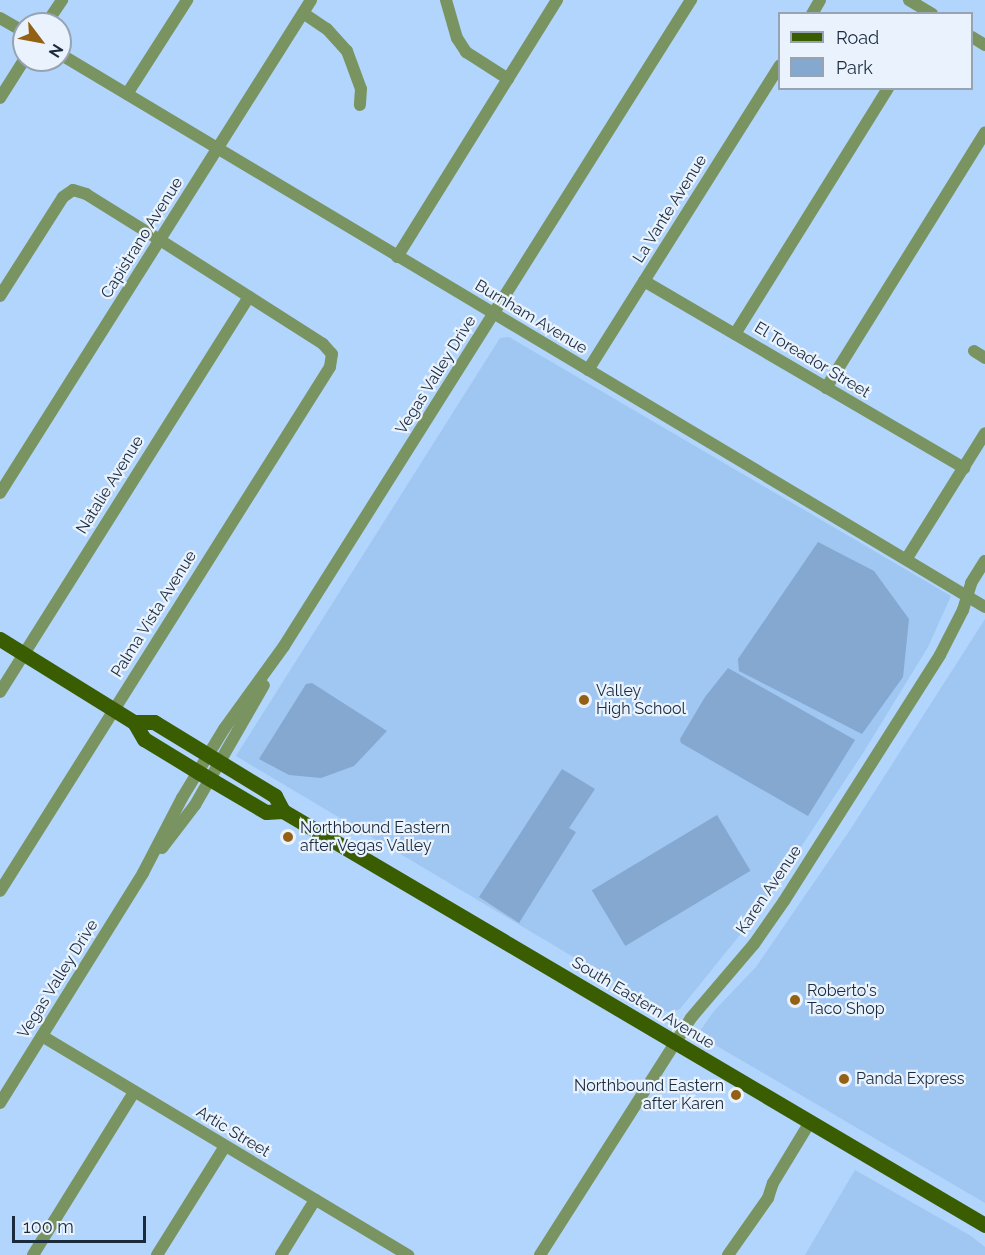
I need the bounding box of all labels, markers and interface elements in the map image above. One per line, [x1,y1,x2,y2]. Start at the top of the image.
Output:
north arrow [12,12,72,72]
legend [778,12,973,90]
text: Road [836,27,879,48]
text: N [45,41,67,61]
text: Park [836,57,873,78]
street label: La Vante Avenue [629,151,711,267]
street label: Capistrano Avenue [97,174,187,302]
street label: Burnham Avenue [471,276,591,358]
street label: Vegas Valley Drive [392,312,480,438]
street label: El Toreador Street [750,318,874,402]
street label: Natalie Avenue [72,432,148,538]
street label: Palma Vista Avenue [107,547,201,681]
place label: Valley High School [596,681,686,719]
marker: Valley High School [577,693,591,707]
place label: Northbound Eastern after Vegas Valley [300,818,450,856]
marker: Northbound Eastern after Vegas Valley [281,830,295,844]
street label: Karen Avenue [732,842,806,938]
street label: Vegas Valley Drive [14,916,102,1042]
street label: South Eastern Avenue [568,953,718,1053]
place label: Roberto's Taco Shop [807,981,885,1019]
marker: Roberto's Taco Shop [788,993,802,1007]
place label: Panda Express [856,1069,965,1089]
marker: Panda Express [837,1072,851,1086]
place label: Northbound Eastern after Karen [574,1076,724,1114]
marker: Northbound Eastern after Karen [729,1088,743,1102]
street label: Artic Street [193,1103,273,1161]
scale bar [15,1204,148,1242]
text: 100 m [23,1216,74,1237]

